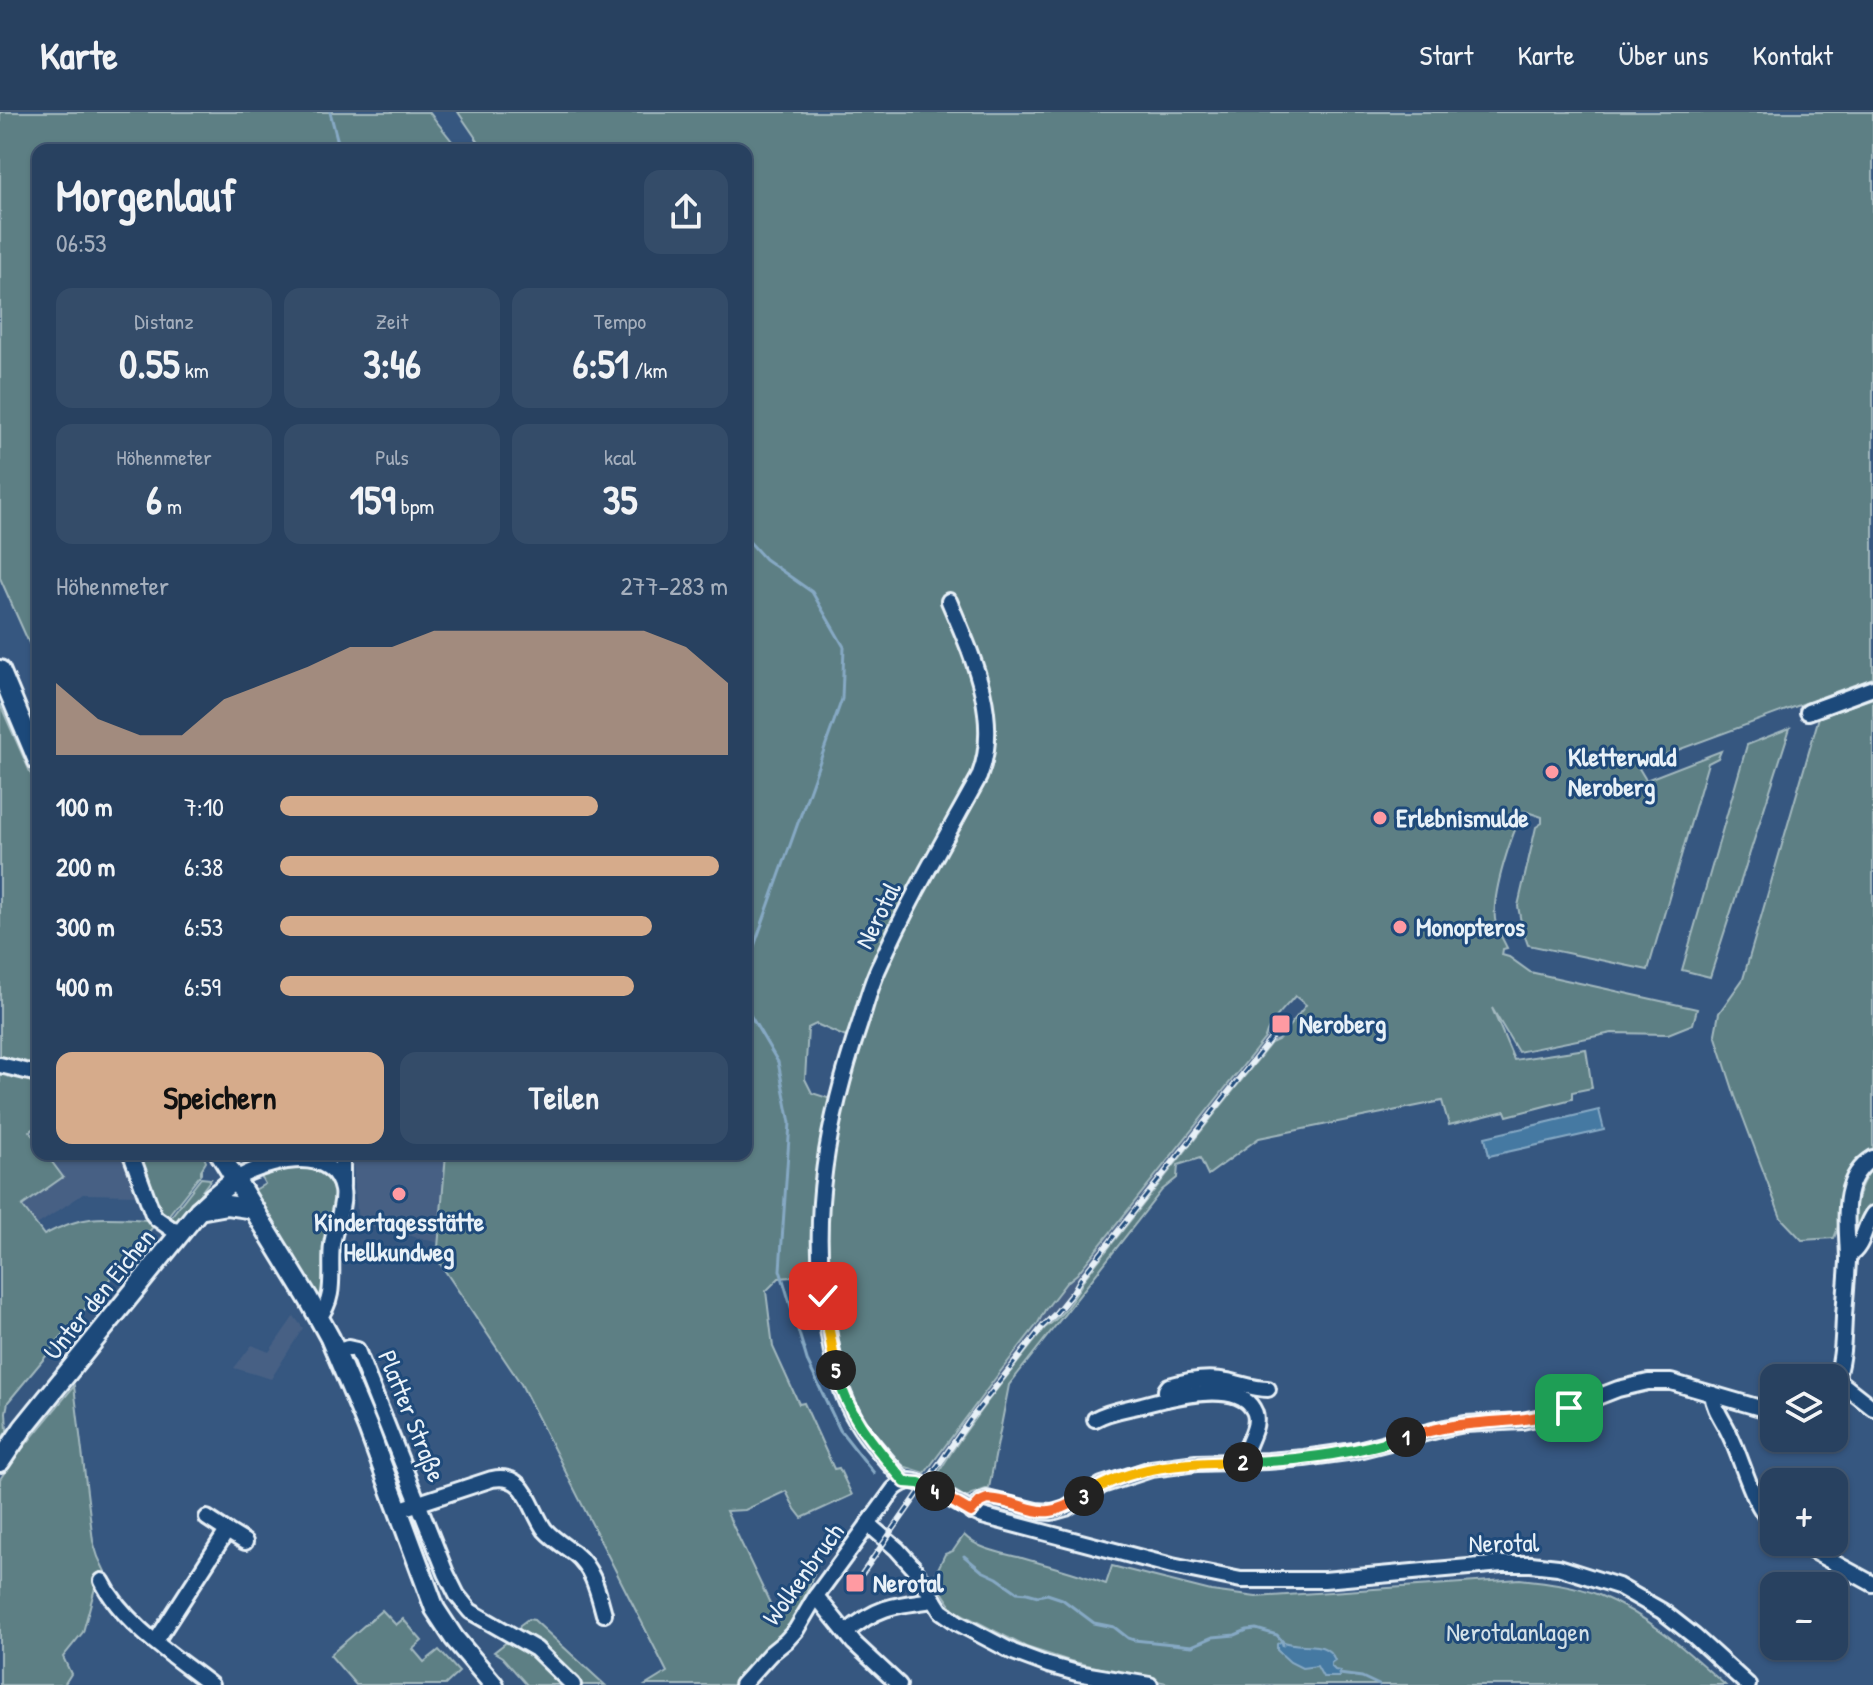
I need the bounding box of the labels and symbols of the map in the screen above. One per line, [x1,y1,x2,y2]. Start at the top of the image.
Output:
place label: Kletterwald Neroberg [1568,739,1677,805]
marker: Kletterwald Neroberg [1543,763,1561,781]
place label: Erlebnismulde [1396,800,1529,835]
marker: Erlebnismulde [1371,809,1389,827]
street label: Nerotal [846,875,909,954]
place label: Monopteros [1416,909,1525,945]
marker: Monopteros [1391,918,1409,936]
place label: Neroberg [1299,1006,1387,1042]
marker: Neroberg [1270,1013,1292,1035]
marker: Kindertagesstätte Hellkundweg [390,1185,408,1203]
place label: Kindertagesstätte Hellkundweg [314,1204,485,1270]
street label: Unter den Eichen [35,1221,163,1367]
pin [789,1262,857,1330]
street label: Platter Straße [370,1345,455,1487]
pin: 5 [816,1350,856,1390]
pin [1535,1374,1603,1442]
pin: 1 [1386,1417,1426,1457]
pin: 2 [1223,1442,1263,1482]
pin: 4 [915,1471,955,1511]
pin: 3 [1064,1476,1104,1516]
street label: Wolkenbruch [754,1515,852,1632]
street label: Nerotal [1468,1524,1540,1561]
place label: Nerotal [873,1565,945,1600]
marker: Nerotal [844,1572,866,1594]
park label: Nerotalanlagen [1446,1614,1590,1649]

